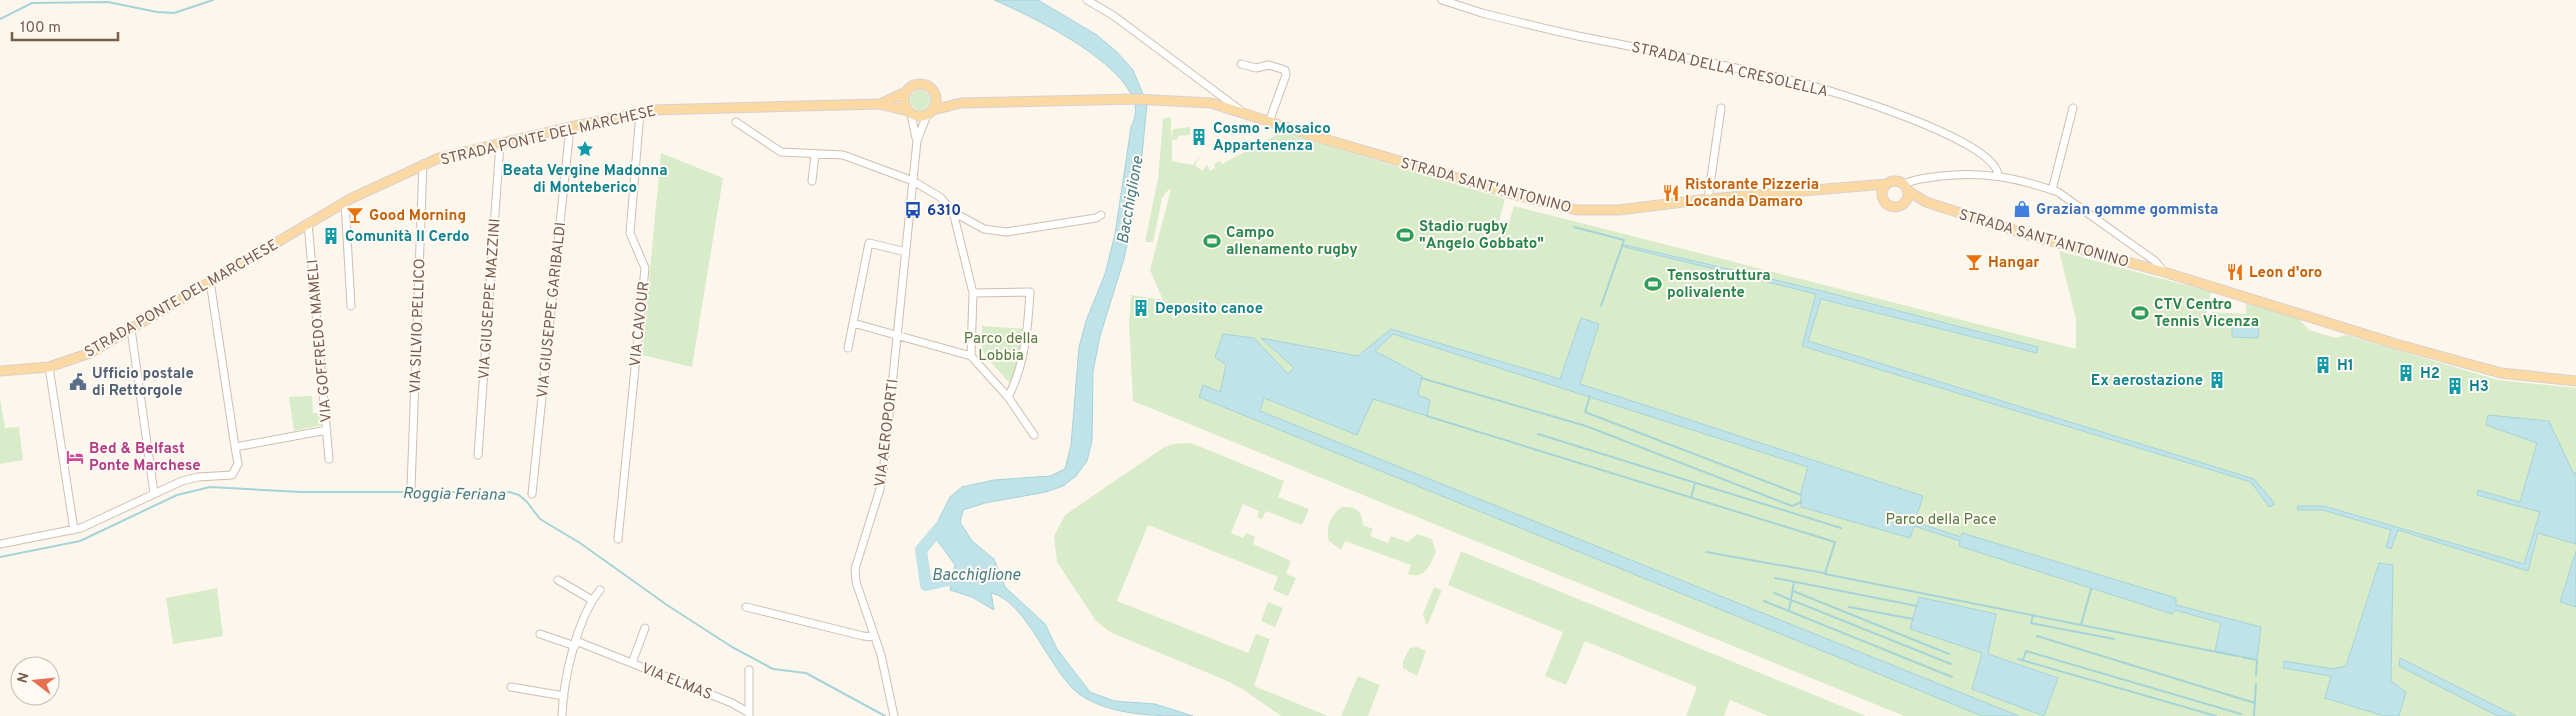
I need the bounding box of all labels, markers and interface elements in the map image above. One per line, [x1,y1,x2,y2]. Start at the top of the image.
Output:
scale bar [12,10,119,42]
text: 100 m [20,19,61,38]
street label: STRADA DELLA CRESOLELLA [1629,39,1830,102]
street label: STRADA PONTE DEL MARCHESE [439,102,658,171]
place label: Cosmo - Mosaico Appartenenza [1213,120,1331,156]
building icon: Cosmo - Mosaico Appartenenza [1189,127,1209,147]
place icon: Beata Vergine Madonna di Monteberico [575,139,595,159]
water label: Bacchiglione [1113,154,1149,246]
street label: STRADA SANT'ANTONINO [1398,154,1573,218]
place label: Beata Vergine Madonna di Monteberico [502,162,668,198]
place label: Ristorante Pizzeria Locanda Damaro [1685,176,1819,212]
restaurant icon: Ristorante Pizzeria Locanda Damaro [1661,183,1681,203]
shop icon: Grazian gomme gommista [2012,199,2032,219]
bus stop icon: 6310 [903,200,923,220]
place label: Grazian gomme gommista [2036,201,2218,220]
place label: 6310 [927,202,961,221]
bar icon: Good Morning [345,205,365,225]
street label: STRADA SANT'ANTONINO [1956,206,2131,273]
place label: Good Morning [369,207,466,226]
street label: VIA GIUSEPPE MAZZINI [475,218,506,380]
place label: Stadio rugby "Angelo Gobbato" [1419,218,1544,254]
street label: VIA GIUSEPPE GARIBALDI [534,221,571,399]
place label: Campo allenamento rugby [1226,224,1358,260]
sports icon: Stadio rugby "Angelo Gobbato" [1395,225,1415,245]
building icon: Comunità Il Cerdo [321,226,341,246]
place label: Comunità Il Cerdo [345,228,469,247]
sports icon: Campo allenamento rugby [1202,231,1222,251]
street label: STRADA PONTE DEL MARCHESE [81,236,282,363]
bar icon: Hangar [1964,252,1984,272]
place label: Hangar [1988,254,2040,273]
street label: VIA SILVIO PELLICO [407,258,430,394]
street label: VIA GOFFREDO MAMELI [304,259,337,423]
restaurant icon: Leon d'oro [2225,262,2245,282]
place label: Leon d'oro [2249,264,2322,283]
place label: Tensostruttura polivalente [1667,267,1771,303]
sports icon: Tensostruttura polivalente [1643,274,1663,294]
street label: VIA CAVOUR [627,280,654,368]
place label: CTV Centro Tennis Vicenza [2154,296,2259,332]
building icon: Deposito canoe [1131,298,1151,318]
place label: Deposito canoe [1155,300,1263,319]
sports icon: CTV Centro Tennis Vicenza [2130,303,2150,323]
park label: Parco della Lobbia [964,330,1038,366]
building icon: H1 [2313,355,2333,375]
place label: H1 [2337,357,2354,376]
building icon: H2 [2396,363,2416,383]
place label: Ufficio postale di Rettorgole [92,365,194,401]
place label: H2 [2420,365,2440,384]
building icon: Ex aerostazione [2207,370,2227,390]
public building icon: Ufficio postale di Rettorgole [68,372,88,392]
place label: Ex aerostazione [2091,372,2203,391]
building icon: H3 [2445,376,2465,396]
street label: VIA AEROPORTI [871,378,904,488]
place label: H3 [2469,378,2489,397]
place label: Bed & Belfast Ponte Marchese [89,440,201,476]
hotel icon: Bed & Belfast Ponte Marchese [65,447,85,467]
water label: Roggia Feriana [402,484,506,506]
park label: Parco della Pace [1886,511,1996,530]
water label: Bacchiglione [932,566,1021,586]
north arrow [10,656,60,706]
street label: VIA ELMAS [638,660,715,705]
text: N [14,671,34,685]

